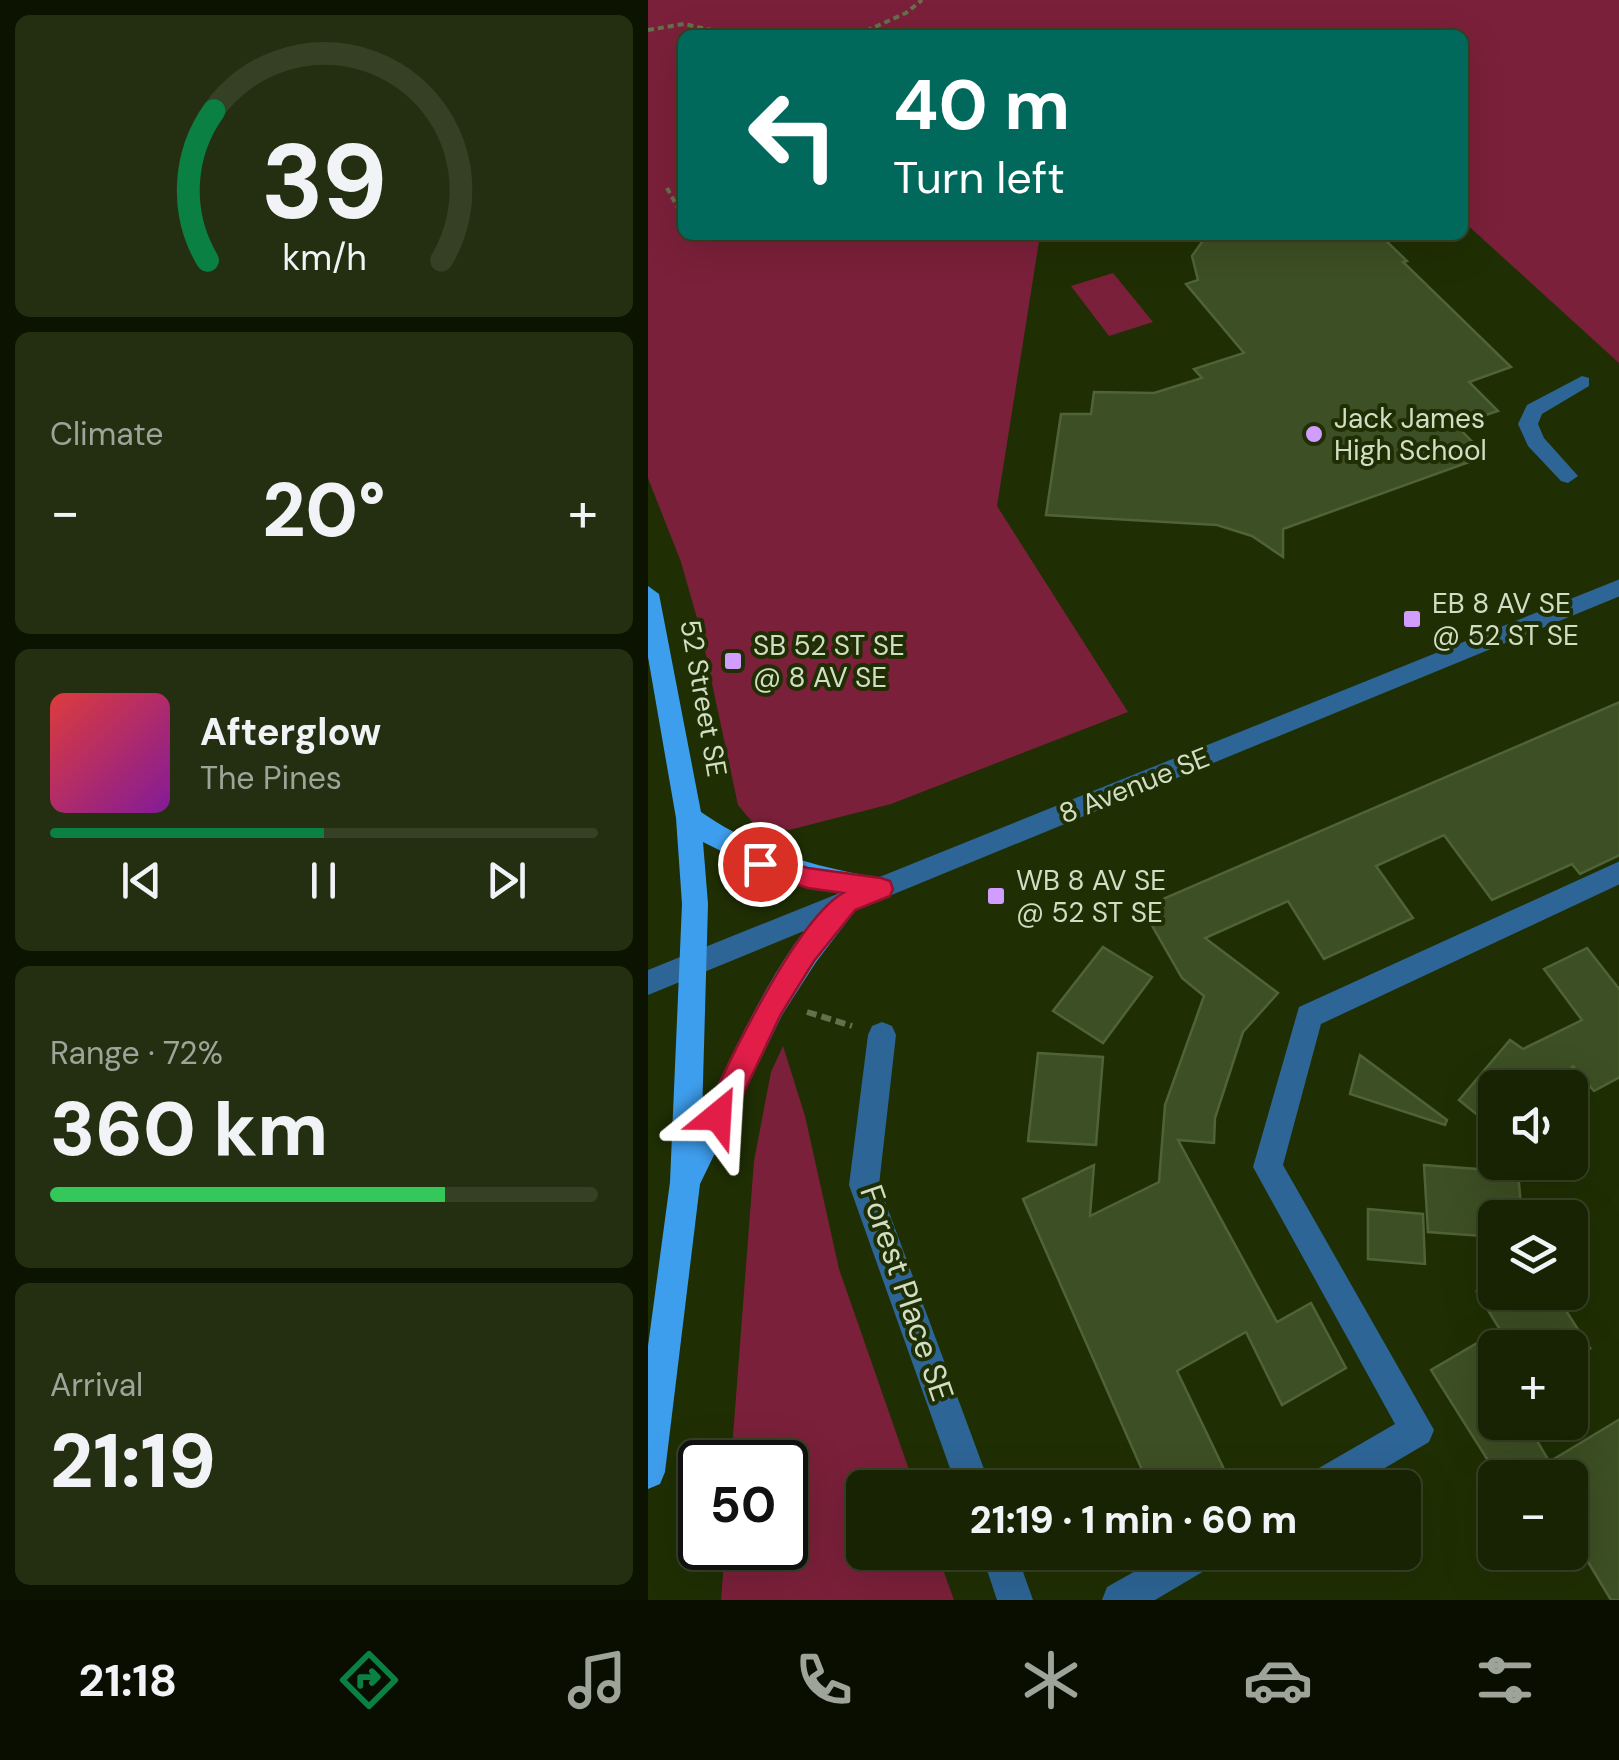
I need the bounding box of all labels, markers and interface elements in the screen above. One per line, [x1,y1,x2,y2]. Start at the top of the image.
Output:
text: 40 m [893,60,1070,151]
icon: left [728,70,858,200]
text: 39 [261,115,387,250]
text: Turn left [893,148,1065,207]
text: km/h [282,235,366,281]
place label: Jack James High School [1334,400,1487,469]
text: Climate [50,413,164,455]
marker: Jack James High School [1303,423,1325,445]
text: 20° [262,462,386,559]
text: − [50,476,80,548]
text: + [568,476,598,548]
place label: EB 8 AV SE @ 52 ST SE [1432,585,1579,654]
marker: EB 8 AV SE @ 52 ST SE [1401,608,1423,630]
street label: 52 Street SE [671,617,736,780]
place label: SB 52 ST SE @ 8 AV SE [753,627,905,696]
marker: SB 52 ST SE @ 8 AV SE [722,650,744,672]
text: Afterglow [200,707,381,757]
street label: 8 Avenue SE [1053,739,1215,832]
text: The Pines [200,757,342,799]
pin [718,822,803,907]
icon: arrive [733,837,788,892]
icon: previous [114,853,169,908]
icon: pause [296,853,351,908]
icon: next [479,853,534,908]
place label: WB 8 AV SE @ 52 ST SE [1016,862,1166,931]
marker: WB 8 AV SE @ 52 ST SE [985,885,1007,907]
text: Range · 72% [50,1032,223,1074]
position arrow [666,1064,770,1168]
map controls [1478,1070,1588,1570]
button: sound [1478,1070,1588,1180]
text: 360 km [50,1081,328,1178]
street label: Forest Place SE [850,1179,964,1407]
button: layers [1478,1200,1588,1310]
button: + [1478,1330,1588,1440]
text: Arrival [50,1364,143,1406]
text: 21:19 [50,1413,216,1510]
speed limit sign: 50 [678,1440,808,1570]
button: − [1478,1460,1588,1570]
text: 21:19 · 1 min · 60 m [970,1495,1297,1545]
icon: directions [334,1645,404,1715]
icon: music [562,1645,632,1715]
icon: phone [789,1645,859,1715]
icon: climate [1016,1645,1086,1715]
icon: car [1243,1645,1313,1715]
icon: filters [1470,1645,1540,1715]
text: 21:18 [79,1651,177,1710]

